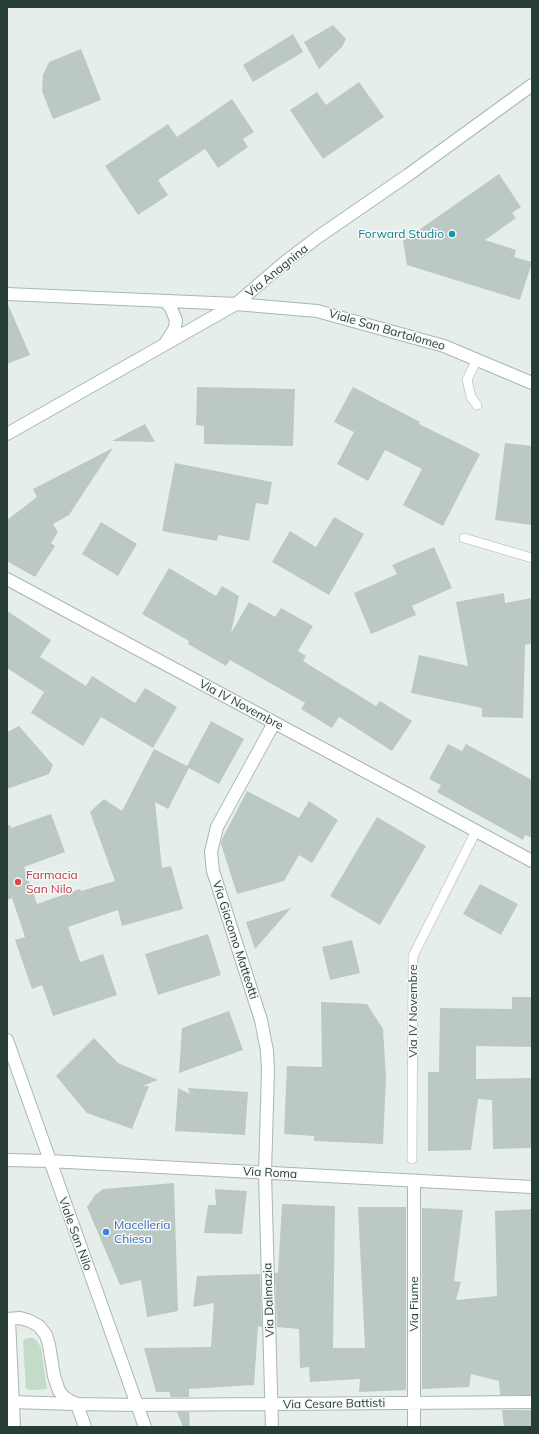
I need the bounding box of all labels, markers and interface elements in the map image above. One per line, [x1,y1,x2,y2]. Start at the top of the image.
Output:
place label: Forward Studio [358,227,444,241]
marker: Forward Studio [447,229,457,239]
street label: Via Anagnina [243,241,311,301]
street label: Viale San Bartolomeo [327,306,447,354]
street label: Via IV Novembre [196,677,286,733]
place label: Farmacia San Nilo [26,868,78,896]
marker: Farmacia San Nilo [13,877,23,887]
street label: Via Giacomo Matteotti [209,879,261,1001]
street label: Via IV Novembre [406,964,420,1058]
street label: Via Roma [243,1164,297,1182]
street label: Viale San Nilo [55,1195,95,1273]
place label: Macelleria Chiesa [114,1218,170,1246]
marker: Macelleria Chiesa [101,1227,111,1237]
street label: Via Dalmazia [261,1262,277,1338]
street label: Via Fiume [407,1276,421,1332]
street label: Via Cesare Battisti [283,1396,385,1412]

